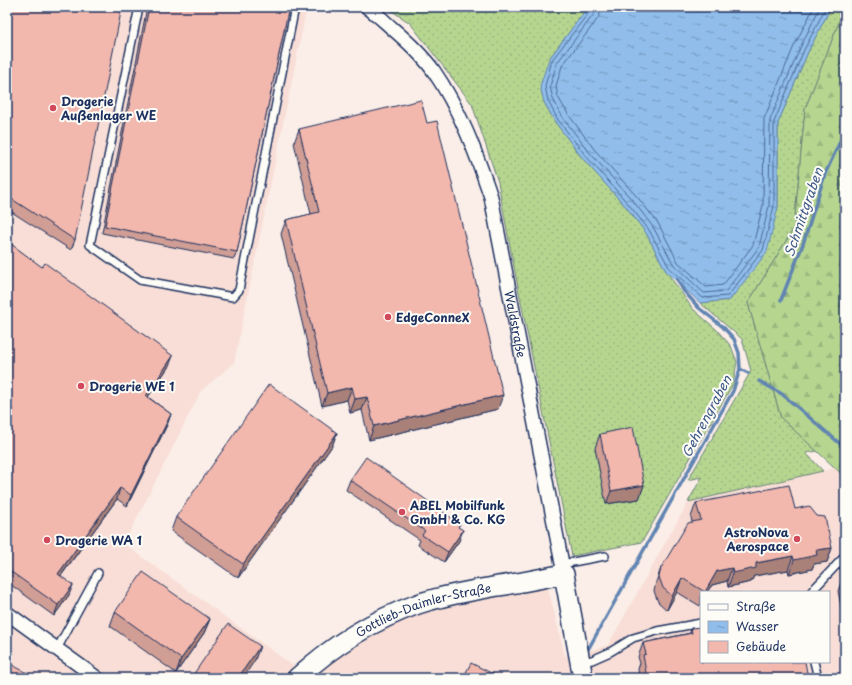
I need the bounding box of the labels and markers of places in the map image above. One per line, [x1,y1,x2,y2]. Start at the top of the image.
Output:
place label: Drogerie Außenlager WE [60,92,157,124]
marker: Drogerie Außenlager WE [48,103,58,113]
place label: EdgeConneX [396,308,470,326]
marker: EdgeConneX [383,312,393,322]
place label: Drogerie WE 1 [89,377,174,395]
marker: Drogerie WE 1 [76,381,86,391]
place label: ABEL Mobilfunk GmbH & Co. KG [409,496,505,528]
marker: ABEL Mobilfunk GmbH & Co. KG [397,507,407,517]
place label: AstroNova Aerospace [723,523,790,555]
place label: Drogerie WA 1 [55,531,142,549]
marker: AstroNova Aerospace [792,534,802,544]
marker: Drogerie WA 1 [42,535,52,545]

